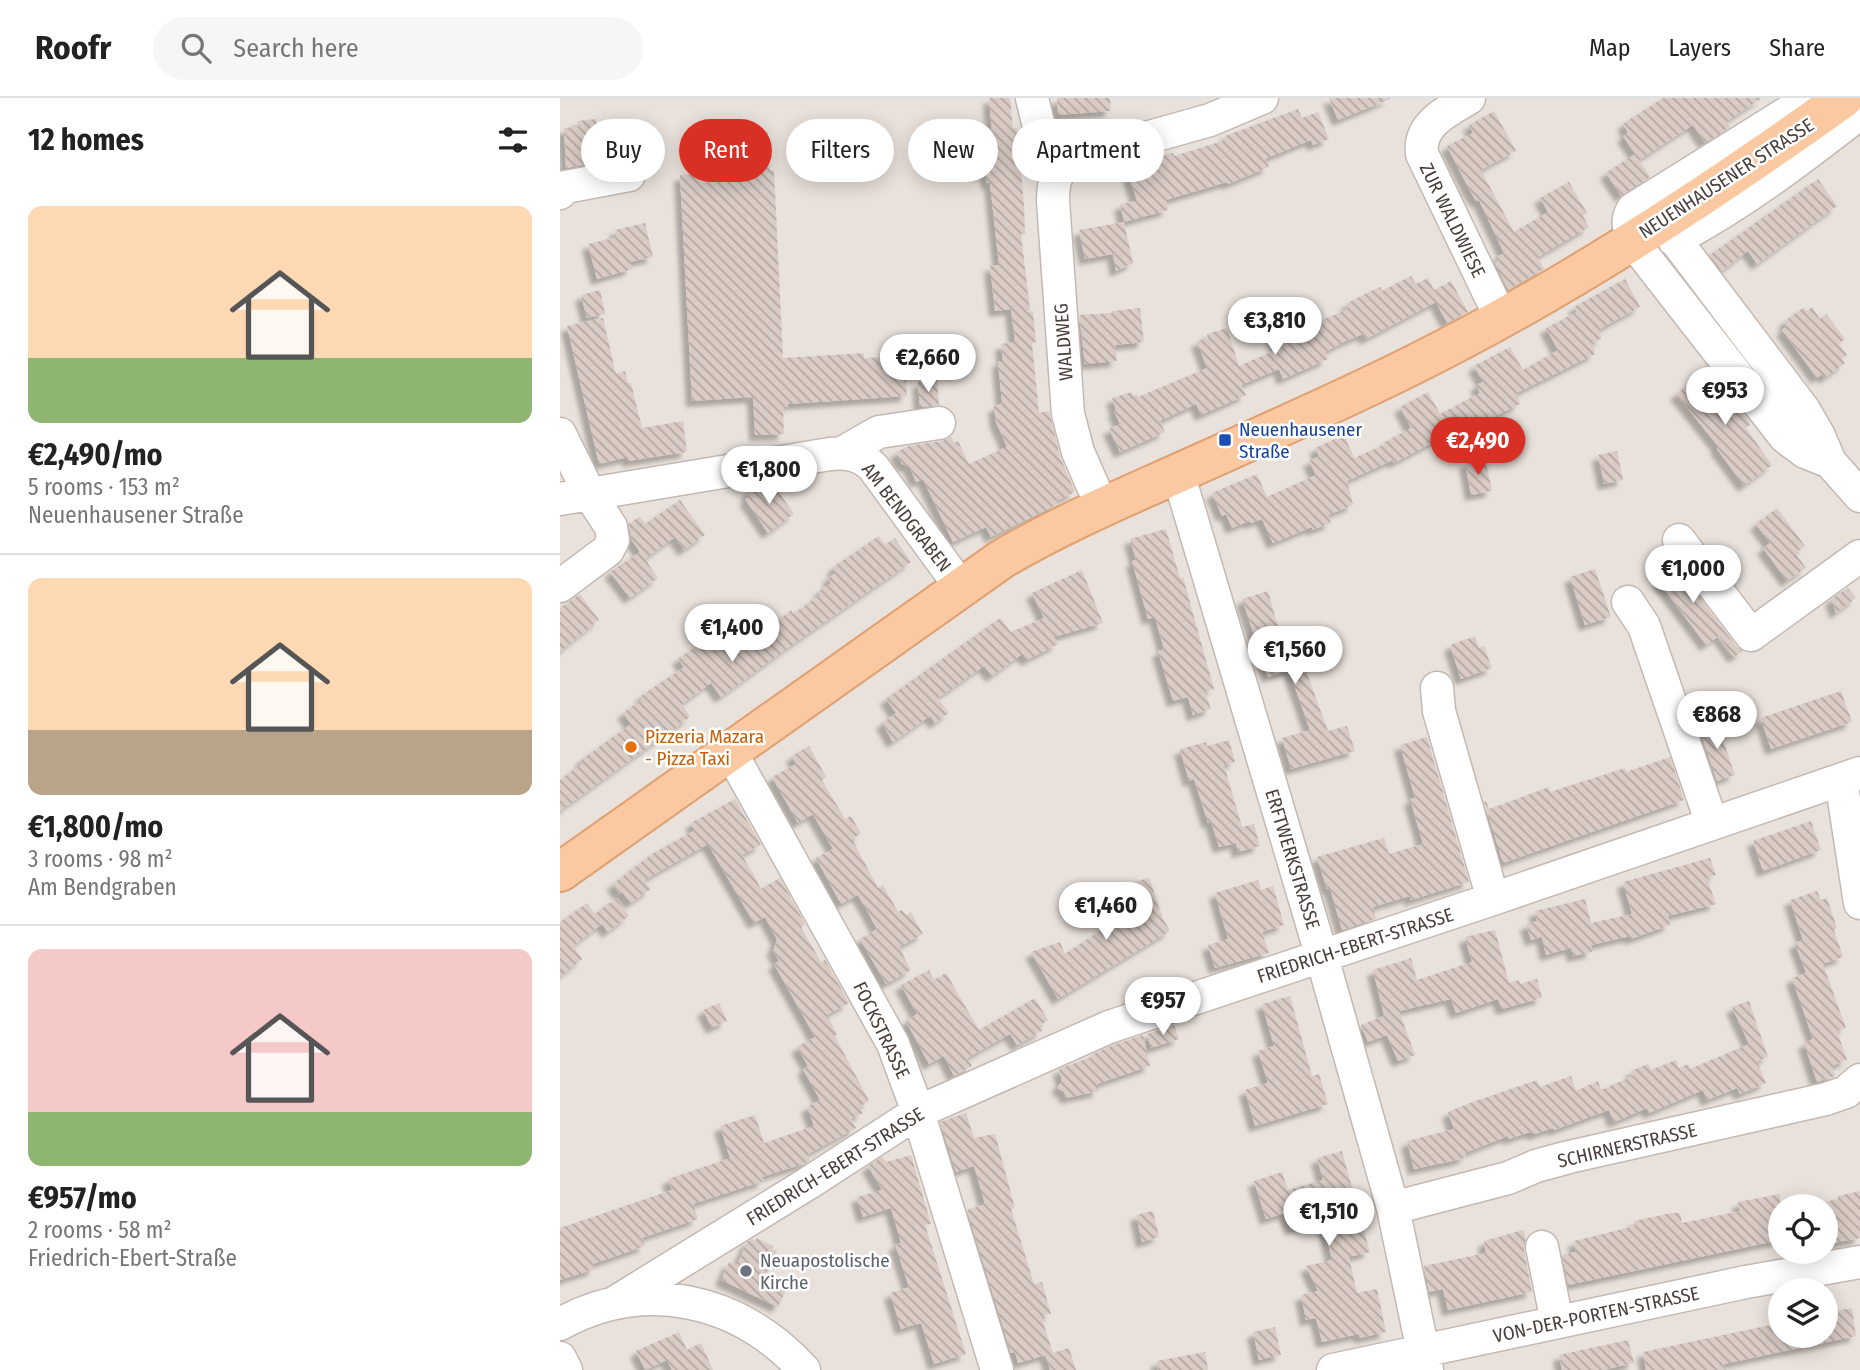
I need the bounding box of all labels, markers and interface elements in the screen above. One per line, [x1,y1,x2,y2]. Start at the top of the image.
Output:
search box [153,17,643,80]
text: Roofr [35,28,111,68]
icon: search [177,29,215,67]
text: Search here [233,33,359,64]
text: Map [1589,34,1631,62]
text: Layers [1669,34,1731,62]
text: Share [1769,34,1825,62]
street label: NEUENHAUSENER STRASSE [1635,113,1818,244]
chip: Buy [581,119,665,182]
chip: Rent [679,119,772,182]
chip: Filters [786,119,894,182]
chip: New [908,119,998,182]
chip: Apartment [1012,119,1164,182]
icon: filters [494,121,532,159]
text: 12 homes [28,122,144,158]
street label: ZUR WALDWIESE [1415,159,1490,281]
icon: home [217,252,343,378]
pin: €3,810 [1218,298,1332,357]
street label: WALDWEG [1049,303,1078,381]
text: €3,810 [1244,306,1306,334]
pin: €2,660 [871,334,985,394]
text: €2,660 [896,343,960,371]
pin: €953 [1684,368,1766,427]
text: €953 [1702,376,1748,404]
place label: Neuenhausener Straße [1239,418,1362,463]
pin: €2,490 [1421,418,1535,477]
text: €2,490 [1446,426,1510,454]
marker: Neuenhausener Straße [1217,432,1233,448]
text: €2,490/mo [28,437,163,473]
pin: €1,800 [712,446,826,506]
text: €1,800 [737,455,801,483]
street label: AM BENDGRABEN [857,458,956,576]
text: 5 rooms · 153 m² [28,473,180,501]
text: Neuenhausener Straße [28,501,244,529]
pin: €1,000 [1636,546,1750,605]
text: €1,000 [1661,554,1725,582]
pin: €1,400 [675,604,789,664]
text: €1,400 [701,613,764,641]
icon: home [217,624,343,750]
pin: €1,560 [1238,626,1352,686]
text: €1,560 [1264,635,1326,663]
pin: €868 [1676,692,1758,751]
text: €868 [1693,700,1741,728]
place label: Pizzeria Mazara - Pizza Taxi [645,725,764,770]
marker: Pizzeria Mazara - Pizza Taxi [623,739,639,755]
street label: ERFTWERKSTRASSE [1260,786,1325,932]
text: €1,800/mo [28,809,163,845]
text: 3 rooms · 98 m² [28,845,173,873]
text: Am Bendgraben [28,873,177,901]
pin: €1,460 [1049,882,1163,942]
text: €1,460 [1075,891,1137,919]
street label: FRIEDRICH-EBERT-STRASSE [1254,903,1456,988]
street label: FOCKSTRASSE [848,978,915,1083]
pin: €957 [1122,978,1204,1037]
text: €957 [1141,986,1185,1014]
icon: home [217,995,343,1121]
street label: FRIEDRICH-EBERT-STRASSE [742,1102,928,1231]
street label: SCHIRNERSTRASSE [1555,1118,1699,1173]
text: €957/mo [28,1180,137,1216]
pin: €1,510 [1272,1188,1386,1248]
map controls [1768,1194,1838,1348]
button: locate [1768,1194,1838,1264]
text: €1,510 [1299,1197,1359,1225]
text: 2 rooms · 58 m² [28,1216,172,1244]
text: Friedrich-Ebert-Straße [28,1244,237,1272]
place label: Neuapostolische Kirche [760,1249,890,1294]
marker: Neuapostolische Kirche [738,1263,754,1279]
button: layers [1768,1278,1838,1348]
street label: VON-DER-PORTEN-STRASSE [1491,1281,1701,1348]

